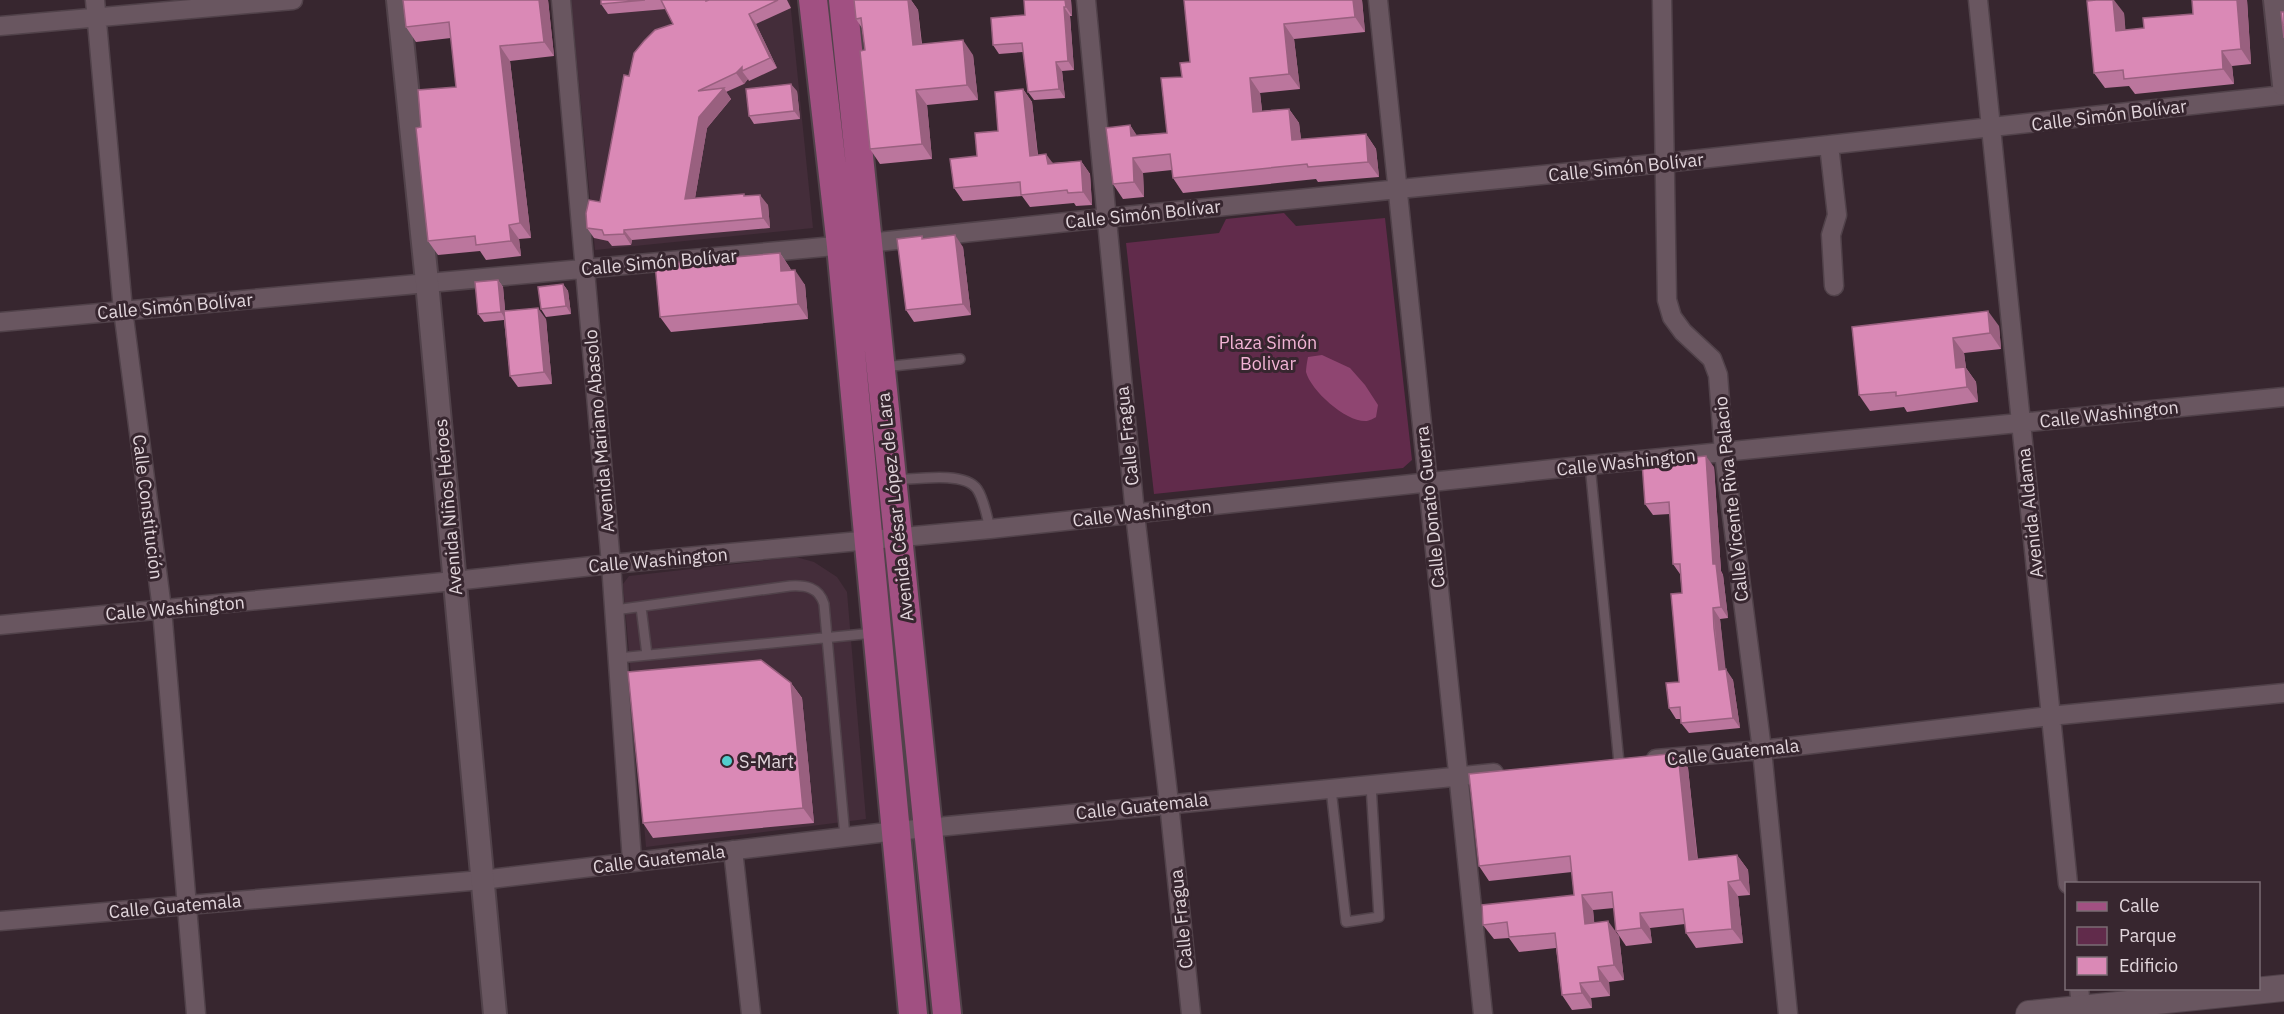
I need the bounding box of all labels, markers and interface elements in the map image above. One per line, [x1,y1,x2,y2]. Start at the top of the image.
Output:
street label: Calle Simón Bolívar [2030,94,2188,136]
street label: Calle Simón Bolívar [1547,147,1705,187]
street label: Calle Simón Bolívar [1064,194,1222,234]
street label: Calle Simón Bolívar [580,244,738,280]
street label: Calle Simón Bolívar [96,288,254,324]
street label: Avenida Mariano Abasolo [579,329,619,533]
park label: Plaza Simón Bolivar [1219,331,1317,375]
street label: Calle Fragua [1110,385,1144,487]
street label: Avenida César López de Lara [871,391,918,623]
street label: Calle Vicente Riva Palacio [1709,395,1753,603]
street label: Calle Washington [2038,395,2180,433]
street label: Avenida Niños Héroes [429,418,467,596]
street label: Calle Donato Guerra [1410,425,1450,589]
street label: Calle Constitución [128,433,168,581]
street label: Calle Washington [1555,443,1697,481]
street label: Avenida Aldama [2012,446,2048,579]
street label: Calle Washington [1071,494,1213,532]
street label: Calle Washington [587,542,729,578]
street label: Calle Washington [104,590,246,626]
street label: Calle Guatemala [1666,734,1801,770]
place label: S-Mart [739,750,794,773]
marker: S-Mart [720,754,734,768]
street label: Calle Guatemala [1075,788,1210,824]
street label: Calle Guatemala [592,839,727,879]
street label: Calle Fragua [1164,868,1198,970]
legend [2065,882,2260,990]
street label: Calle Guatemala [108,889,243,923]
text: Calle [2119,894,2159,917]
text: Parque [2119,924,2177,947]
text: Edificio [2119,954,2178,977]

